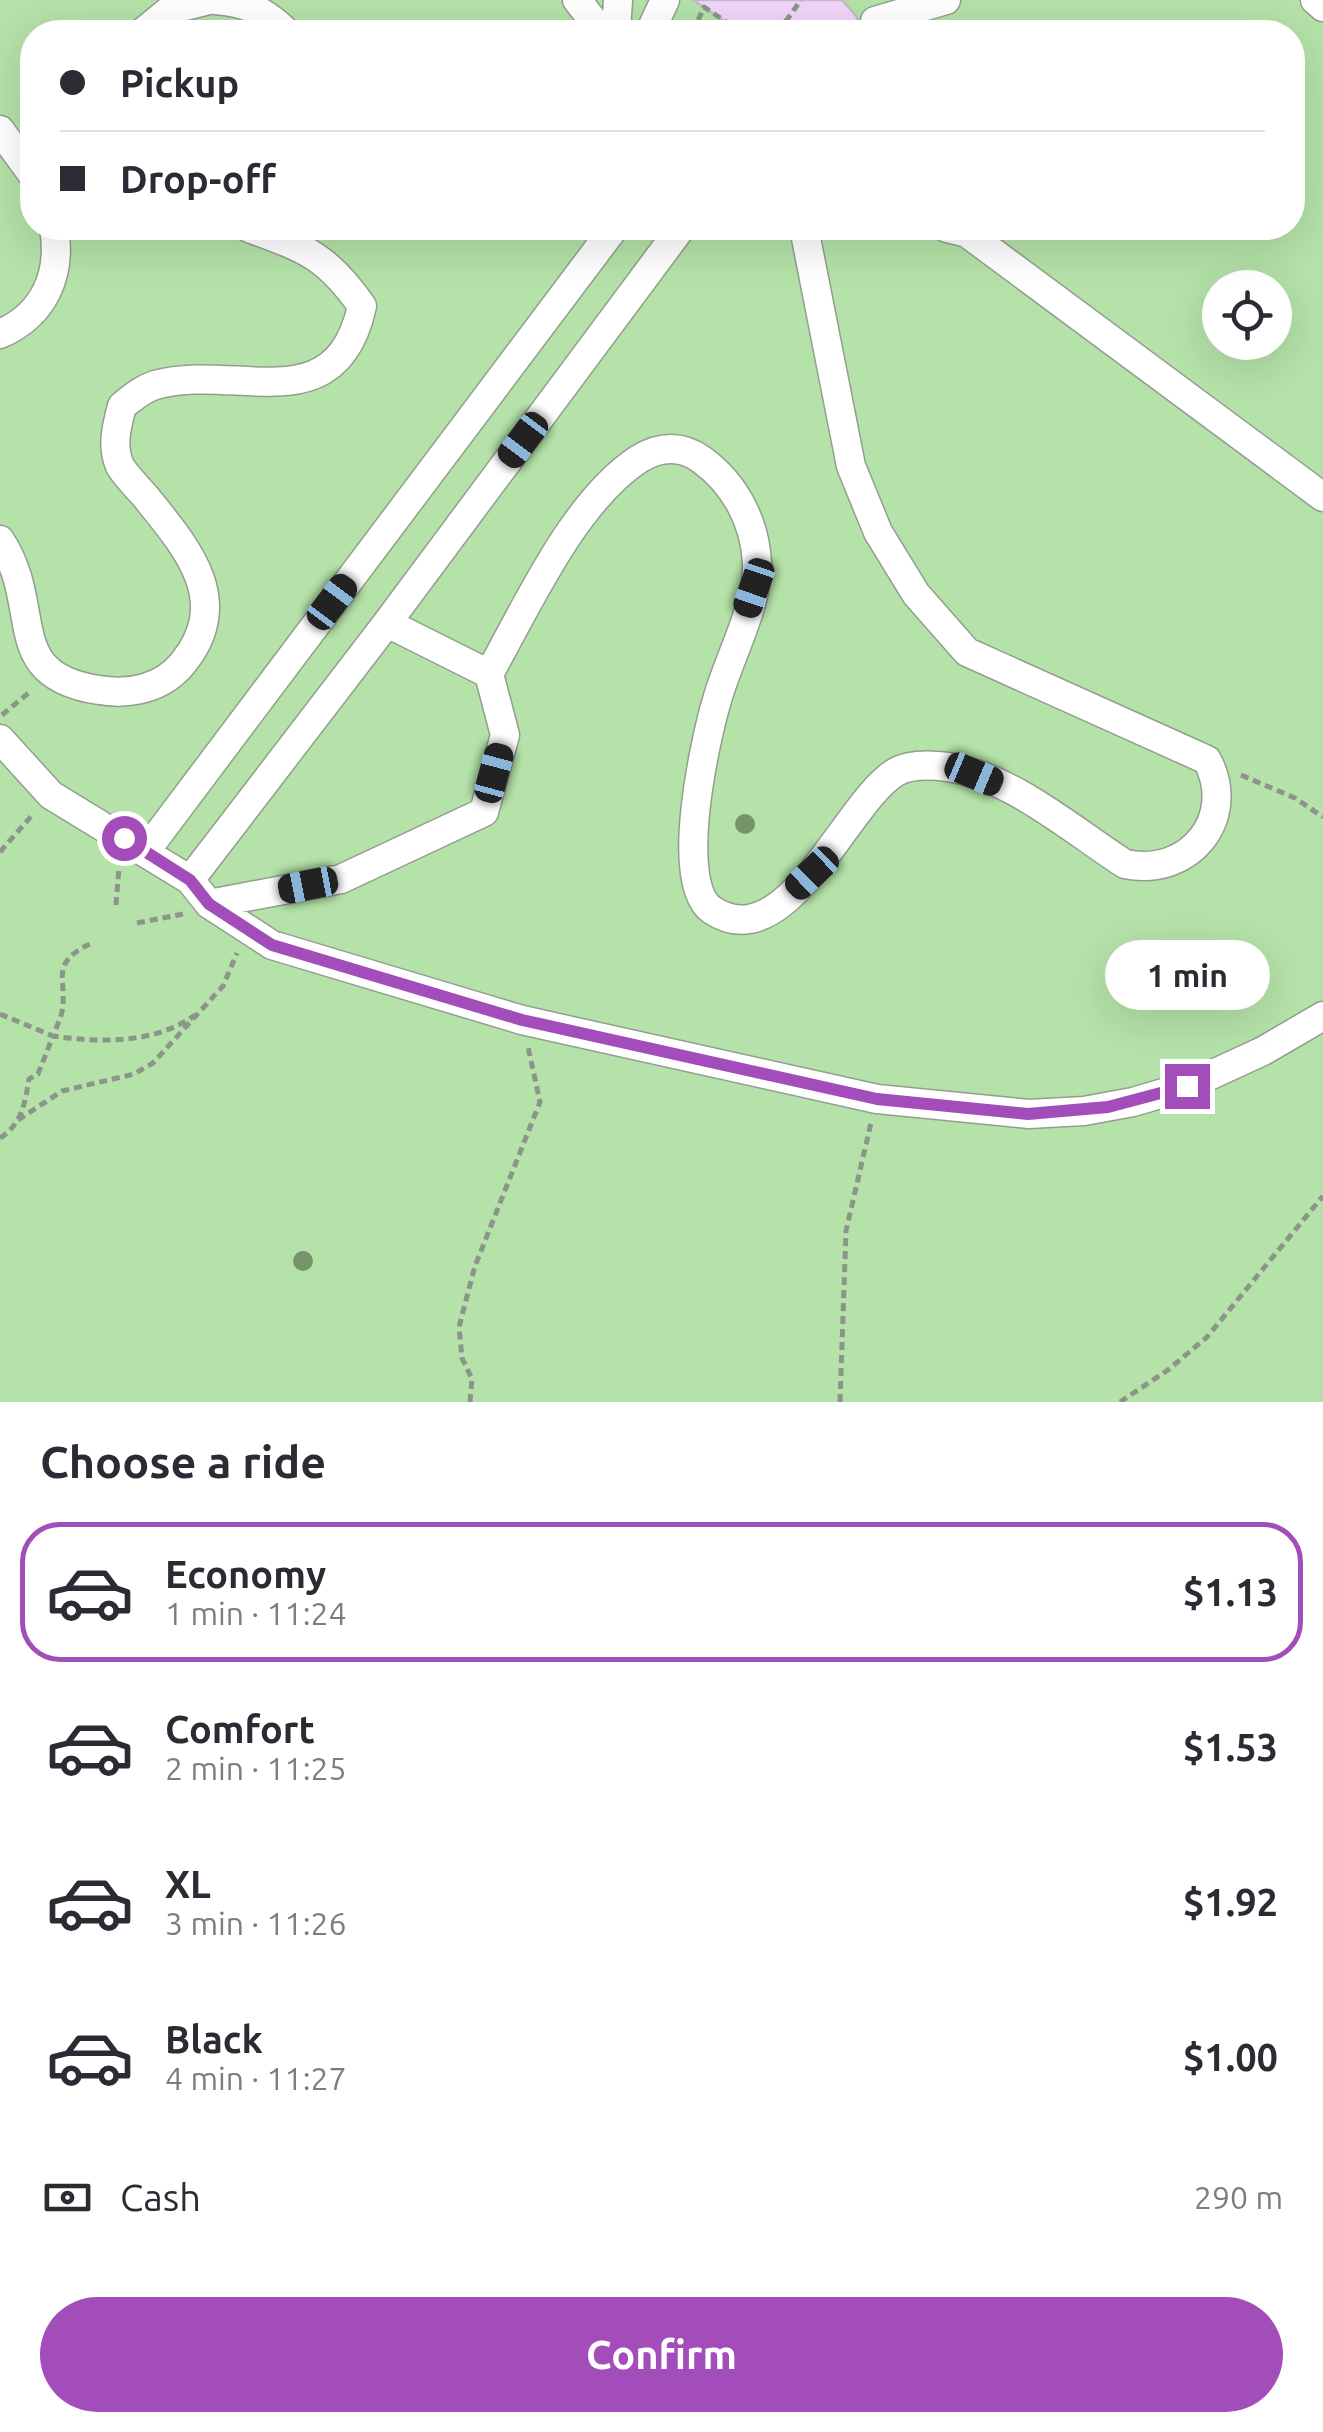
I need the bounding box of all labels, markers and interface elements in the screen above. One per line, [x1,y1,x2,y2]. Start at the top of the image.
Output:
text: Pickup [120,62,239,104]
text: Drop-off [120,158,276,200]
map controls [1202,270,1292,360]
button: locate [1202,270,1292,360]
car [493,407,553,473]
car [730,555,778,621]
car [302,569,362,635]
car [472,740,516,806]
car [941,748,1007,800]
route start [102,816,147,861]
car [780,841,844,905]
car [276,865,340,905]
callout: 1 min [1104,941,1270,1011]
text: 1 min [1147,957,1228,993]
route end [1165,1064,1210,1109]
text: Choose a ride [40,1436,326,1487]
icon: car [45,1547,135,1637]
text: Economy [165,1553,326,1595]
text: $1.13 [1183,1571,1278,1613]
text: 1 min · 11:24 [165,1595,347,1631]
icon: car [45,1702,135,1792]
text: Comfort [165,1708,315,1750]
text: $1.53 [1183,1726,1278,1768]
text: 2 min · 11:25 [165,1750,347,1786]
icon: car [45,1857,135,1947]
text: XL [165,1863,211,1905]
text: $1.92 [1183,1881,1278,1923]
text: 3 min · 11:26 [165,1905,347,1941]
icon: car [45,2012,135,2102]
text: Black [165,2018,263,2060]
text: $1.00 [1183,2036,1278,2078]
text: 4 min · 11:27 [165,2060,347,2096]
icon: cash [40,2170,95,2225]
text: Cash [120,2176,201,2218]
text: 290 m [1194,2179,1283,2215]
button: Confirm [40,2297,1283,2412]

